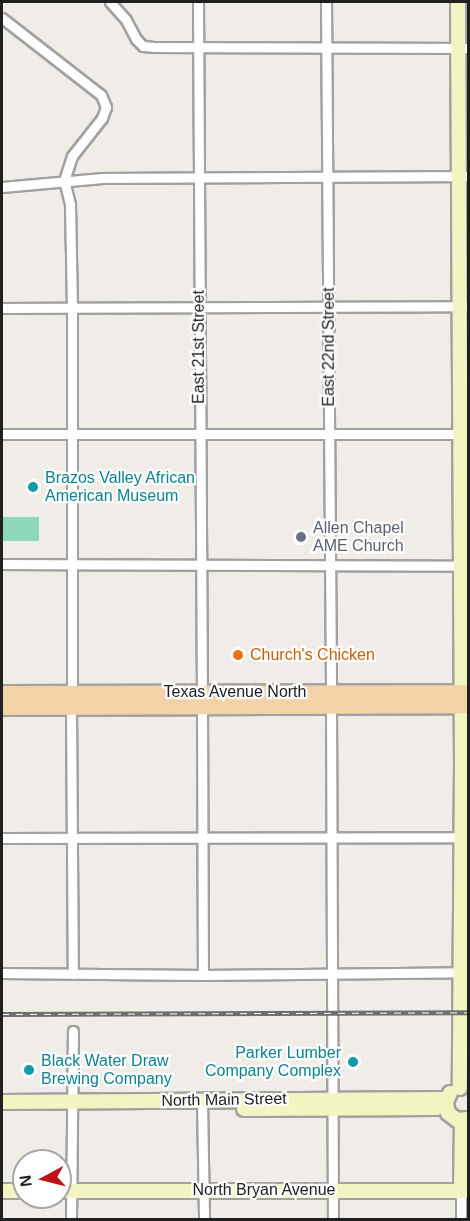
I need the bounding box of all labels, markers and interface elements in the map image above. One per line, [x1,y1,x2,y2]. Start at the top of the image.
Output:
street label: East 22nd Street [319,287,339,407]
street label: East 21st Street [189,290,209,404]
place label: Brazos Valley African American Museum [45,468,196,506]
marker: Brazos Valley African American Museum [26,480,40,494]
place label: Allen Chapel AME Church [313,518,404,556]
marker: Allen Chapel AME Church [294,530,308,544]
place label: Church's Chicken [250,645,375,665]
marker: Church's Chicken [231,648,245,662]
street label: Texas Avenue North [163,682,307,702]
place label: Parker Lumber Company Complex [205,1043,341,1081]
place label: Black Water Draw Brewing Company [41,1051,172,1089]
marker: Parker Lumber Company Complex [346,1055,360,1069]
marker: Black Water Draw Brewing Company [22,1063,36,1077]
street label: North Main Street [161,1089,287,1111]
north arrow [12,1149,72,1209]
text: N [16,1174,35,1188]
street label: North Bryan Avenue [192,1180,336,1200]

